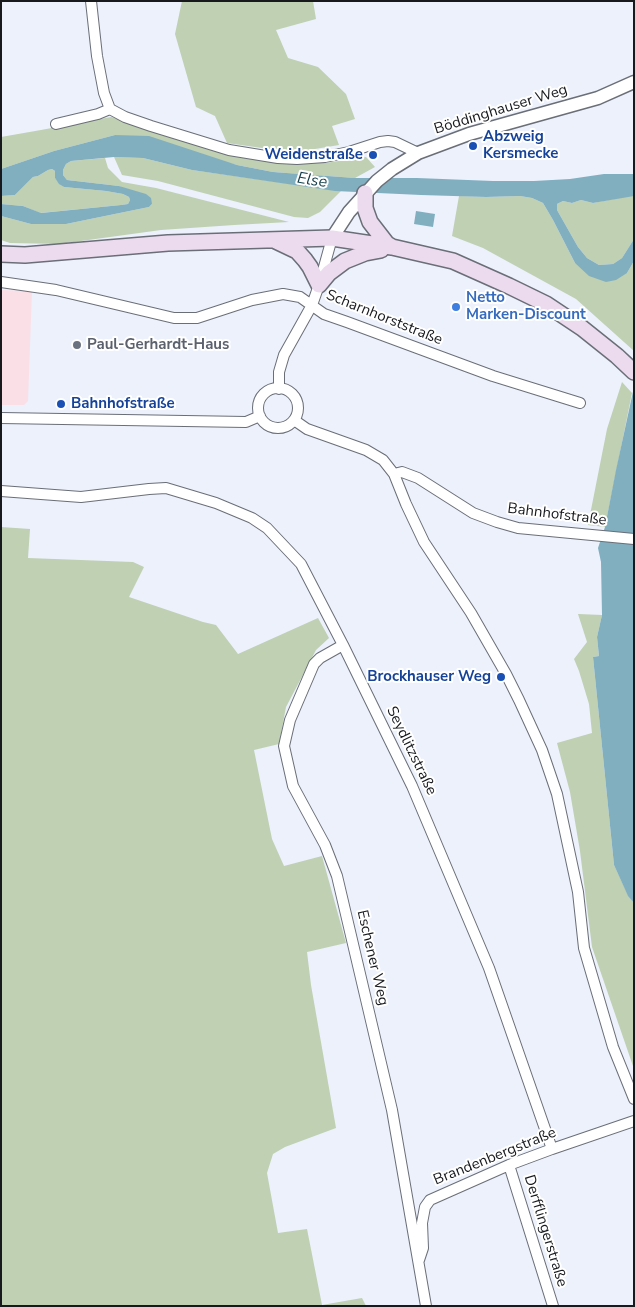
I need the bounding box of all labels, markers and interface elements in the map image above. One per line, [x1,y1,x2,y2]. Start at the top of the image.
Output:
street label: Böddinghauser Weg [432,81,570,139]
place label: Abzweig Kersmecke [483,128,558,163]
marker: Abzweig Kersmecke [467,140,479,152]
place label: Weidenstraße [264,146,363,164]
marker: Weidenstraße [367,149,379,161]
water label: Else [296,169,328,193]
street label: Scharnhorststraße [323,286,445,350]
place label: Netto Marken-Discount [466,289,586,324]
marker: Netto Marken-Discount [450,301,462,313]
place label: Paul-Gerhardt-Haus [87,336,229,354]
marker: Paul-Gerhardt-Haus [71,339,83,351]
place label: Bahnhofstraße [71,395,175,413]
marker: Bahnhofstraße [55,398,67,410]
street label: Bahnhofstraße [506,500,608,530]
place label: Brockhauser Weg [367,668,491,686]
marker: Brockhauser Weg [495,671,507,683]
street label: Seydlitzstraße [382,704,440,798]
street label: Eschener Weg [352,909,392,1007]
street label: Brandenbergstraße [431,1124,559,1190]
street label: Derfflingerstraße [519,1173,571,1289]

